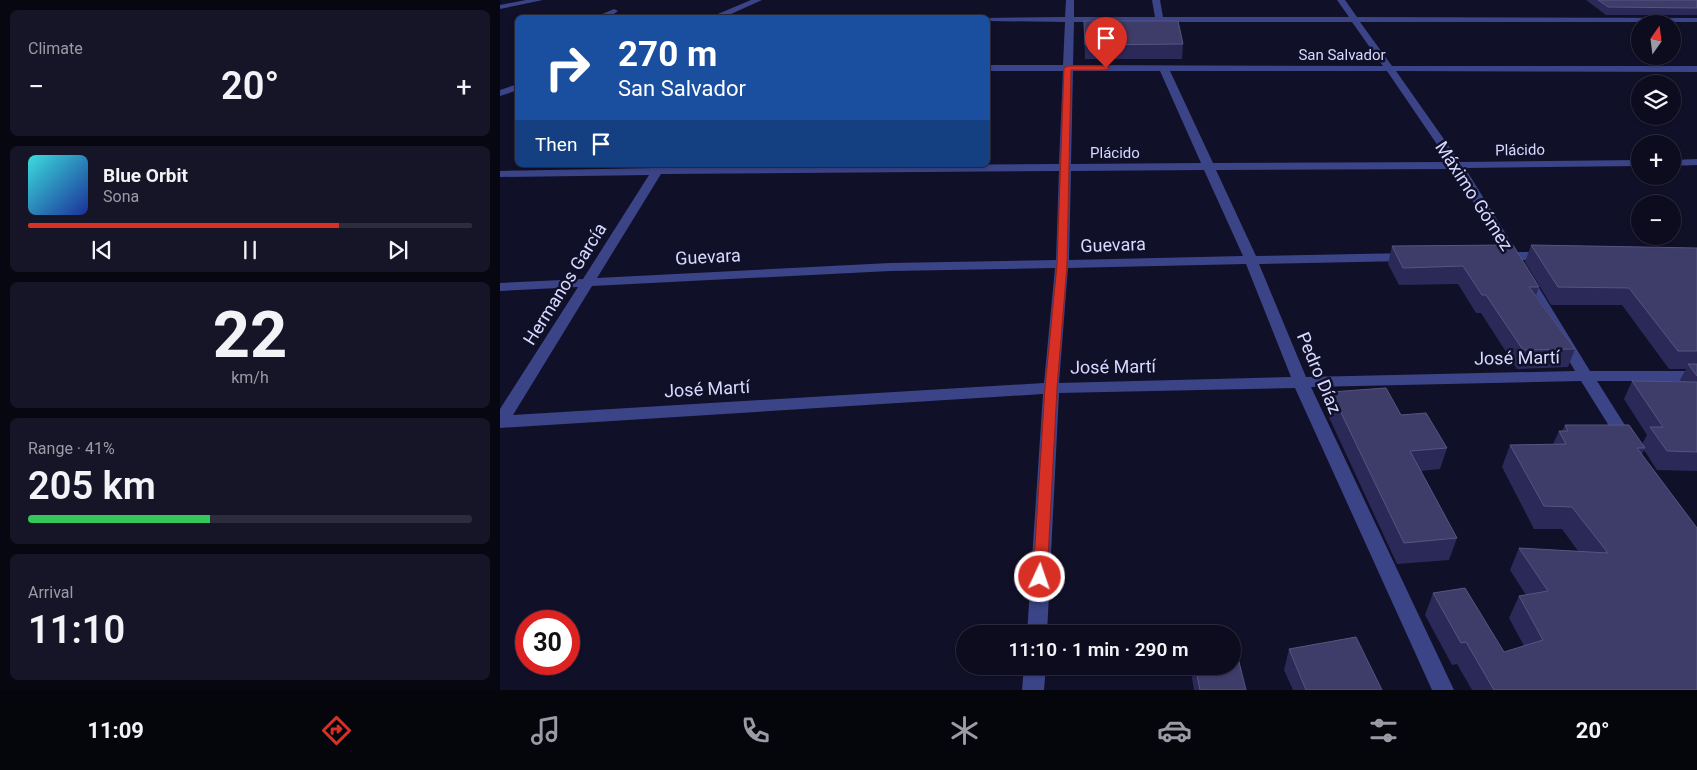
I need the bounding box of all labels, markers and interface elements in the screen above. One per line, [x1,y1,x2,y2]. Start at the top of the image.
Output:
north arrow [1631,15,1681,65]
map controls [1631,15,1681,245]
pin [1085,17,1127,68]
icon: arrive [1092,24,1120,52]
text: 270 m [618,34,717,75]
icon: right [535,35,600,100]
text: Climate [28,39,83,58]
street label: San Salvador [1298,46,1386,64]
text: 20° [221,64,279,108]
text: − [28,70,44,103]
text: + [456,70,472,103]
button: layers [1631,75,1681,125]
text: San Salvador [618,76,746,101]
icon: arrive [587,130,615,158]
text: Then [535,133,577,156]
button: + [1631,135,1681,185]
street label: Máximo Gómez [1431,137,1518,254]
street label: Plácido [1495,141,1545,159]
street label: Plácido [1090,144,1140,162]
text: Blue Orbit [103,164,188,187]
text: Sona [103,187,139,206]
button: − [1631,195,1681,245]
street label: Hermanos García [519,219,610,349]
street label: Guevara [1080,233,1146,256]
icon: previous [88,236,116,264]
icon: pause [236,236,264,264]
icon: next [384,236,412,264]
street label: Guevara [675,244,741,269]
text: 22 [213,297,287,373]
street label: Pedro Díaz [1293,329,1346,417]
street label: José Martí [1474,346,1561,369]
street label: José Martí [1070,355,1157,378]
text: km/h [231,368,269,387]
street label: José Martí [664,376,751,401]
text: Range · 41% [28,439,115,458]
text: 205 km [28,464,156,508]
position arrow [1013,550,1065,602]
text: Arrival [28,583,73,602]
text: 11:10 [28,608,125,652]
speed limit sign: 30 [515,610,580,675]
text: 11:10 · 1 min · 290 m [1008,638,1189,661]
icon: directions [319,713,354,748]
icon: music [528,713,563,748]
icon: phone [738,713,773,748]
icon: climate [947,713,982,748]
icon: car [1157,713,1192,748]
icon: filters [1366,713,1401,748]
text: 11:09 [87,718,144,743]
text: 20° [1576,718,1610,743]

